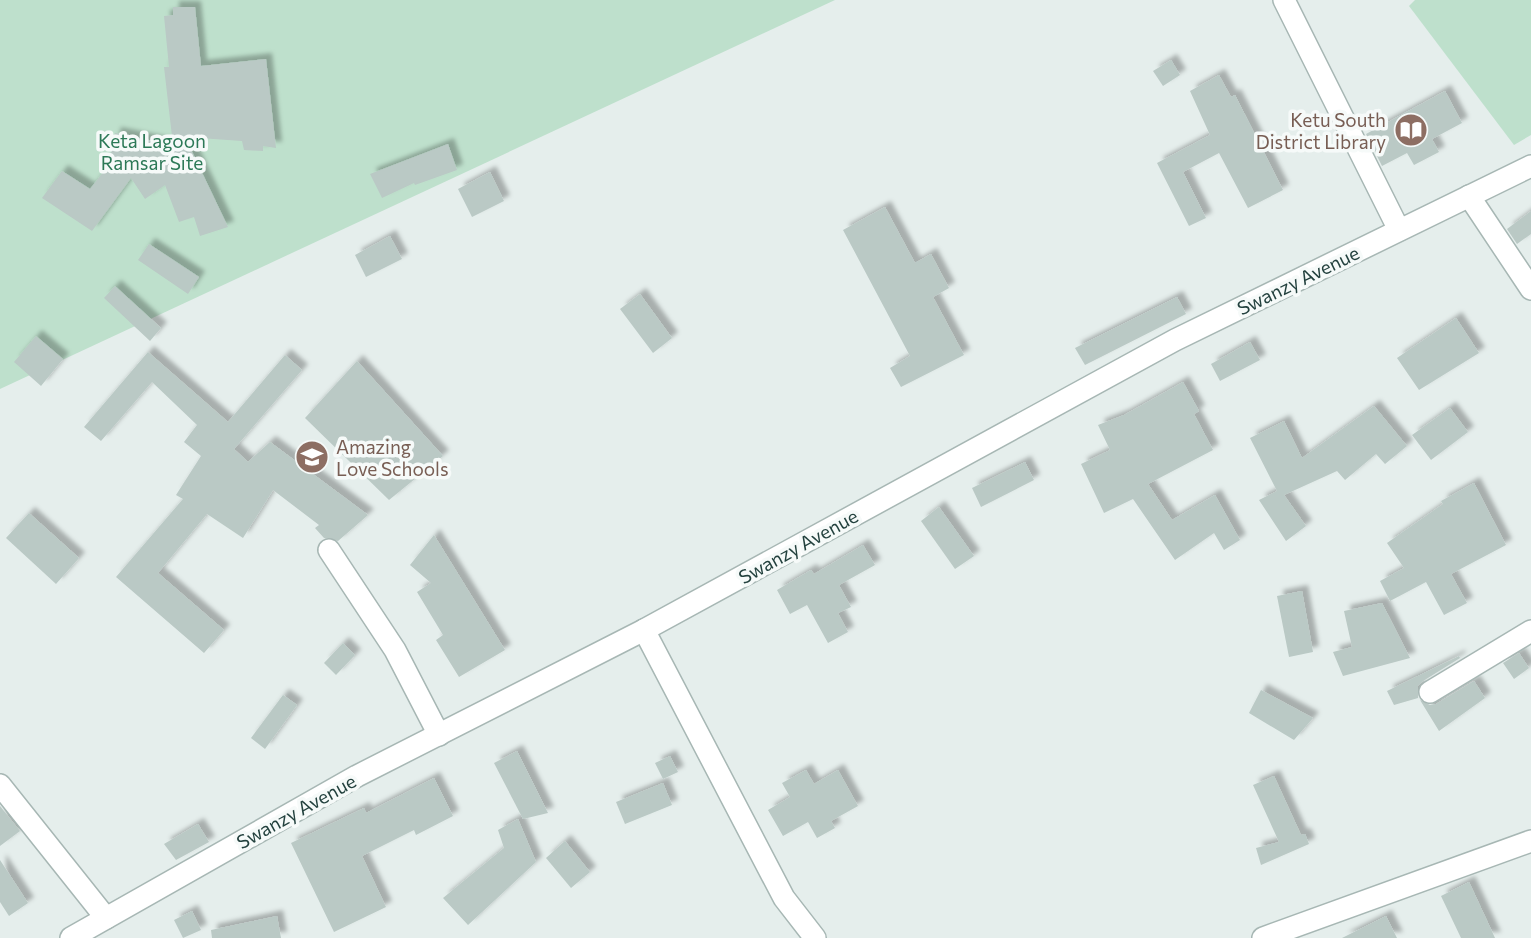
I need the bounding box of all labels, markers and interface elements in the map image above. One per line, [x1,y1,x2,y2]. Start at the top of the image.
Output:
place label: Ketu South District Library [1256,108,1386,153]
library icon: Ketu South District Library [1392,111,1430,149]
park label: Keta Lagoon Ramsar Site [98,129,206,174]
street label: Swanzy Avenue [1233,241,1363,319]
place label: Amazing Love Schools [336,435,449,480]
school or university icon: Amazing Love Schools [293,438,331,476]
street label: Swanzy Avenue [734,504,862,588]
street label: Swanzy Avenue [232,769,360,853]

